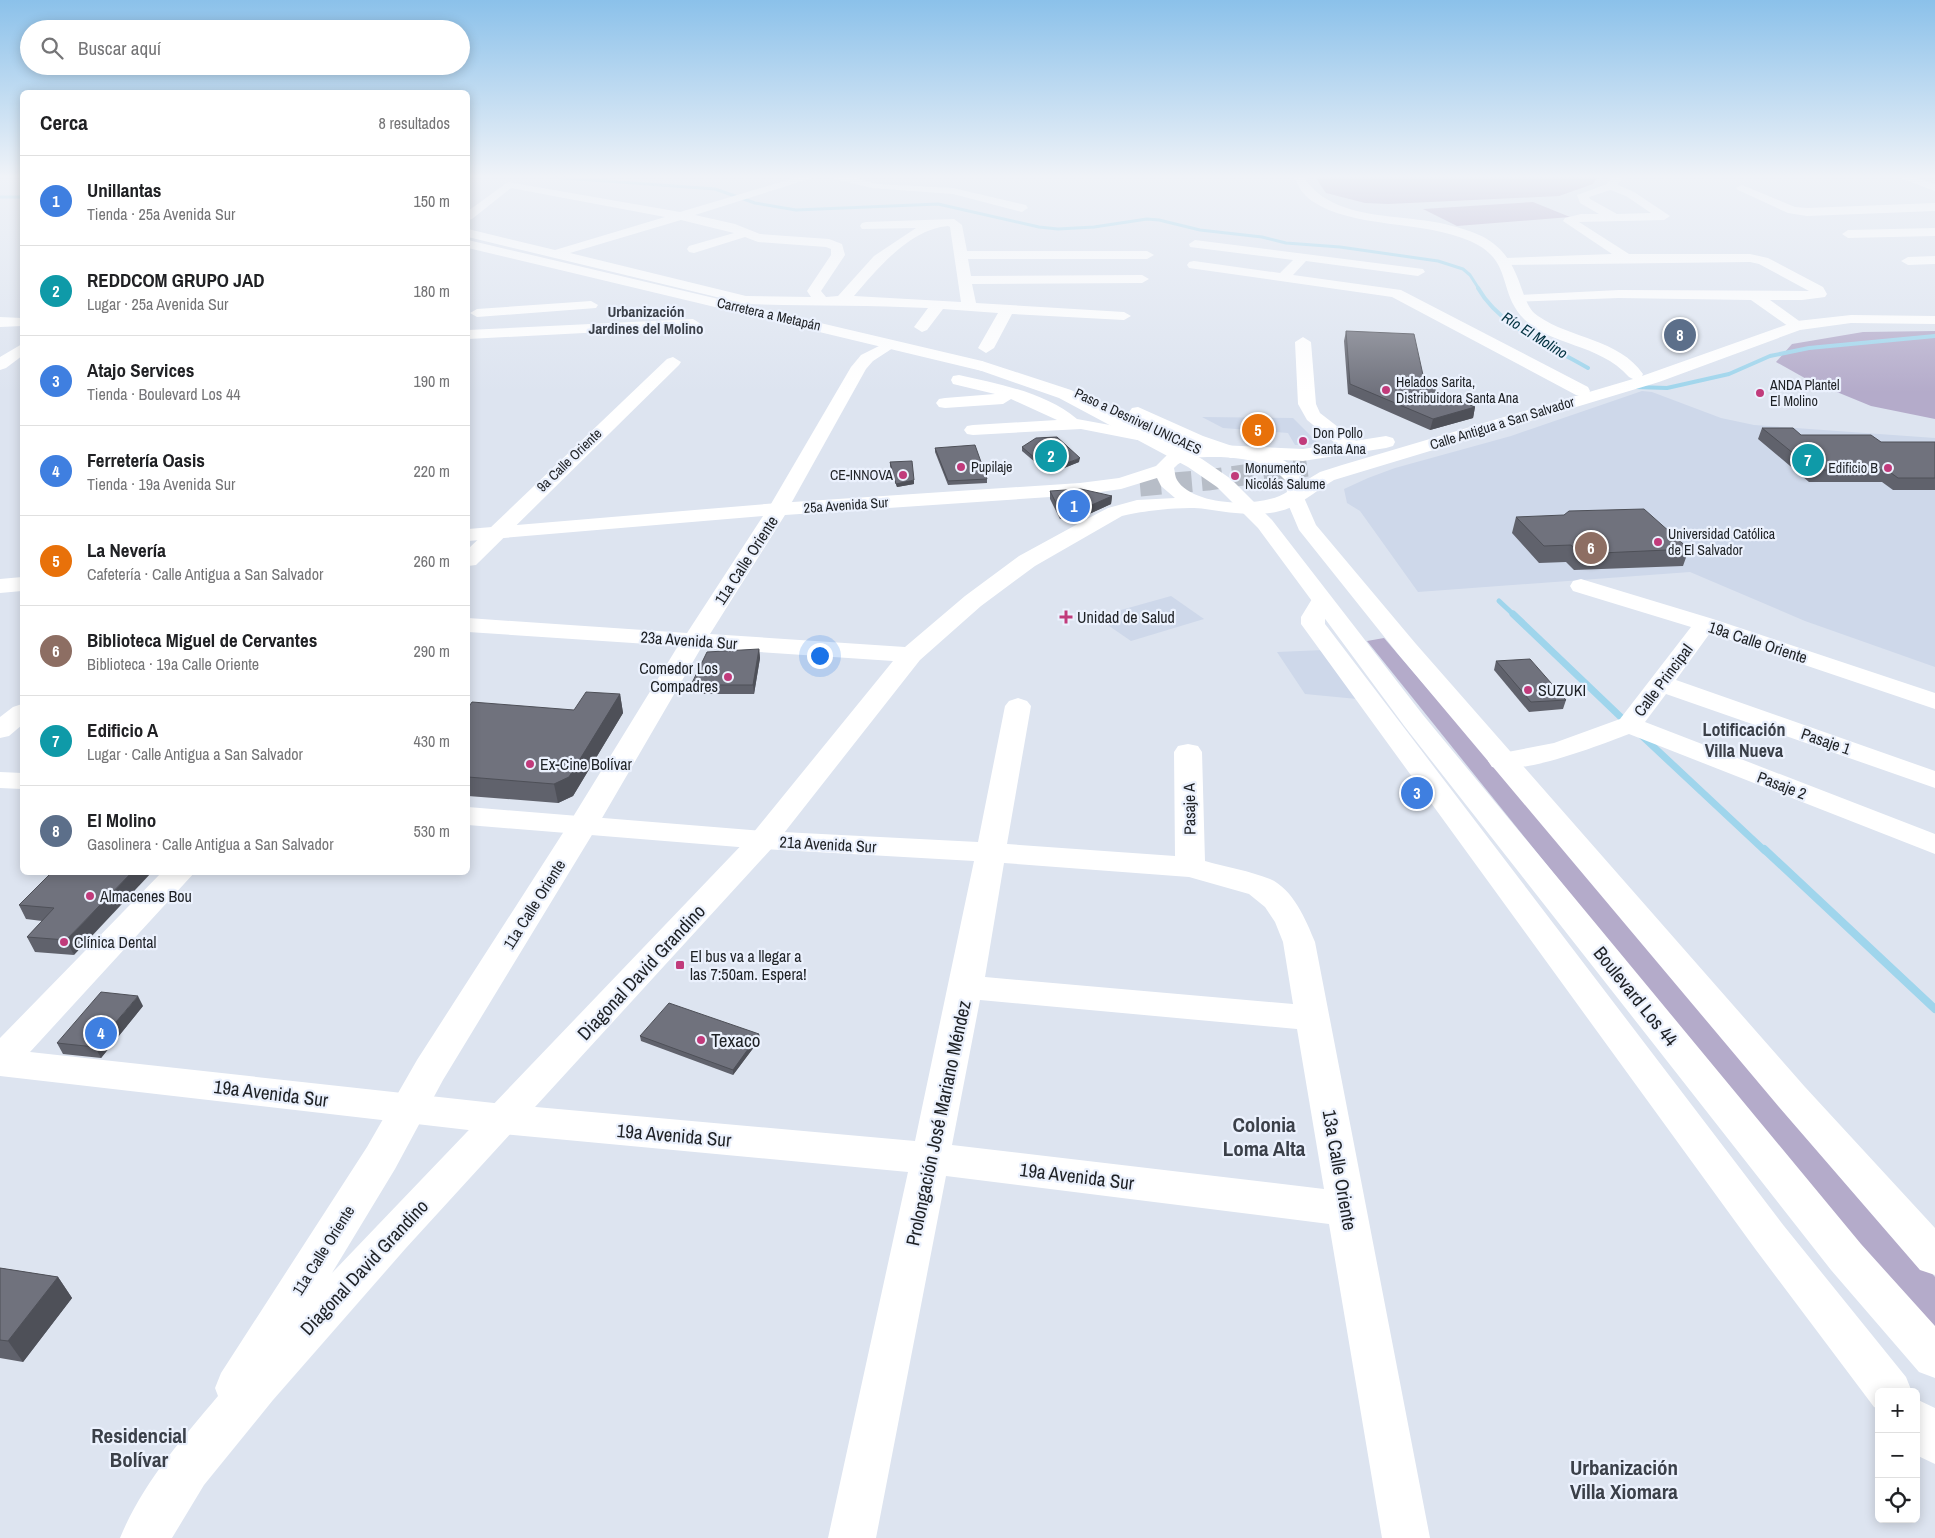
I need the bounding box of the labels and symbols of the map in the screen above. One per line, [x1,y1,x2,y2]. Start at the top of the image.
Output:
street label: Carretera a Metapán [715,293,823,335]
district label: Urbanización Jardines del Molino [589,301,703,339]
water label: Río El Molino [1498,307,1572,364]
pin: 8 [1664,316,1696,354]
place label: Helados Sarita, Distribuidora Santa Ana [1396,373,1519,407]
place label: ANDA Plantel El Molino [1769,376,1840,410]
street label: Paso a Desnivel UNICAES [1072,384,1205,458]
marker: Helados Sarita, Distribuidora Santa Ana [1380,384,1392,396]
marker: ANDA Plantel El Molino [1754,387,1766,399]
street label: Calle Antigua a San Salvador [1428,392,1577,454]
pin: 5 [1242,411,1274,449]
street label: 9a Calle Oriente [533,424,605,496]
place label: Don Pollo Santa Ana [1313,424,1367,458]
marker: Don Pollo Santa Ana [1297,435,1309,447]
pin: 2 [1035,437,1067,475]
pin: 7 [1792,441,1824,479]
place label: Pupilaje [971,458,1012,476]
place label: Monumento Nicolás Salume [1245,459,1325,493]
place label: Edificio B [1828,459,1878,477]
marker: Pupilaje [955,461,967,473]
marker: Edificio B [1882,462,1894,474]
place label: CE-INNOVA [830,466,893,484]
marker: CE-INNOVA [897,469,909,481]
marker: Monumento Nicolás Salume [1229,470,1241,482]
pin: 1 [1058,487,1090,525]
street label: 25a Avenida Sur [803,493,889,517]
street label: 11a Calle Oriente [709,511,783,609]
place label: Universidad Católica de El Salvador [1668,525,1776,559]
pin: 6 [1575,529,1607,567]
marker: Universidad Católica de El Salvador [1652,536,1664,548]
place label: Unidad de Salud [1077,606,1175,628]
marker: Unidad de Salud [1059,610,1073,624]
street label: 19a Calle Oriente [1706,616,1810,668]
street label: 23a Avenida Sur [640,626,739,654]
street label: Calle Principal [1629,639,1698,721]
your location [807,643,833,669]
place label: Comedor Los Compadres [639,657,718,697]
marker: Comedor Los Compadres [722,671,734,683]
place label: SUZUKI [1538,679,1586,701]
marker: SUZUKI [1522,684,1534,696]
district label: Lotificación Villa Nueva [1703,717,1785,763]
street label: Pasaje 1 [1798,722,1854,760]
place label: Ex-Cine Bolívar [540,753,633,775]
marker: Ex-Cine Bolívar [524,758,536,770]
street label: Pasaje 2 [1754,766,1810,804]
pin: 3 [1401,774,1433,812]
street label: Pasaje A [1178,783,1200,835]
street label: 21a Avenida Sur [779,830,878,858]
street label: 11a Calle Oriente [498,855,570,953]
place label: Almacenes Bou [99,885,192,907]
marker: Almacenes Bou [84,890,96,902]
street label: Diagonal David Grandino [571,899,711,1045]
place label: Clínica Dental [74,931,156,953]
marker: Clínica Dental [58,936,70,948]
street label: Boulevard Los 44 [1588,941,1684,1052]
place label: El bus va a llegar a las 7:50am. Espera! [690,945,807,985]
marker: El bus va a llegar a las 7:50am. Espera! [674,959,686,971]
street label: Prolongación José Mariano Méndez [899,998,977,1248]
pin: 4 [85,1014,117,1052]
place label: Texaco [711,1027,760,1053]
marker: Texaco [695,1034,707,1046]
street label: 19a Avenida Sur [212,1073,330,1113]
street label: 13a Calle Oriente [1317,1108,1363,1232]
district label: Colonia Loma Alta [1223,1110,1306,1163]
street label: 19a Avenida Sur [616,1117,733,1153]
street label: 19a Avenida Sur [1018,1156,1136,1196]
street label: Diagonal David Grandino [294,1194,434,1340]
street label: 11a Calle Oriente [287,1201,359,1299]
district label: Residencial Bolívar [91,1421,187,1474]
district label: Urbanización Villa Xiomara [1570,1453,1678,1506]

